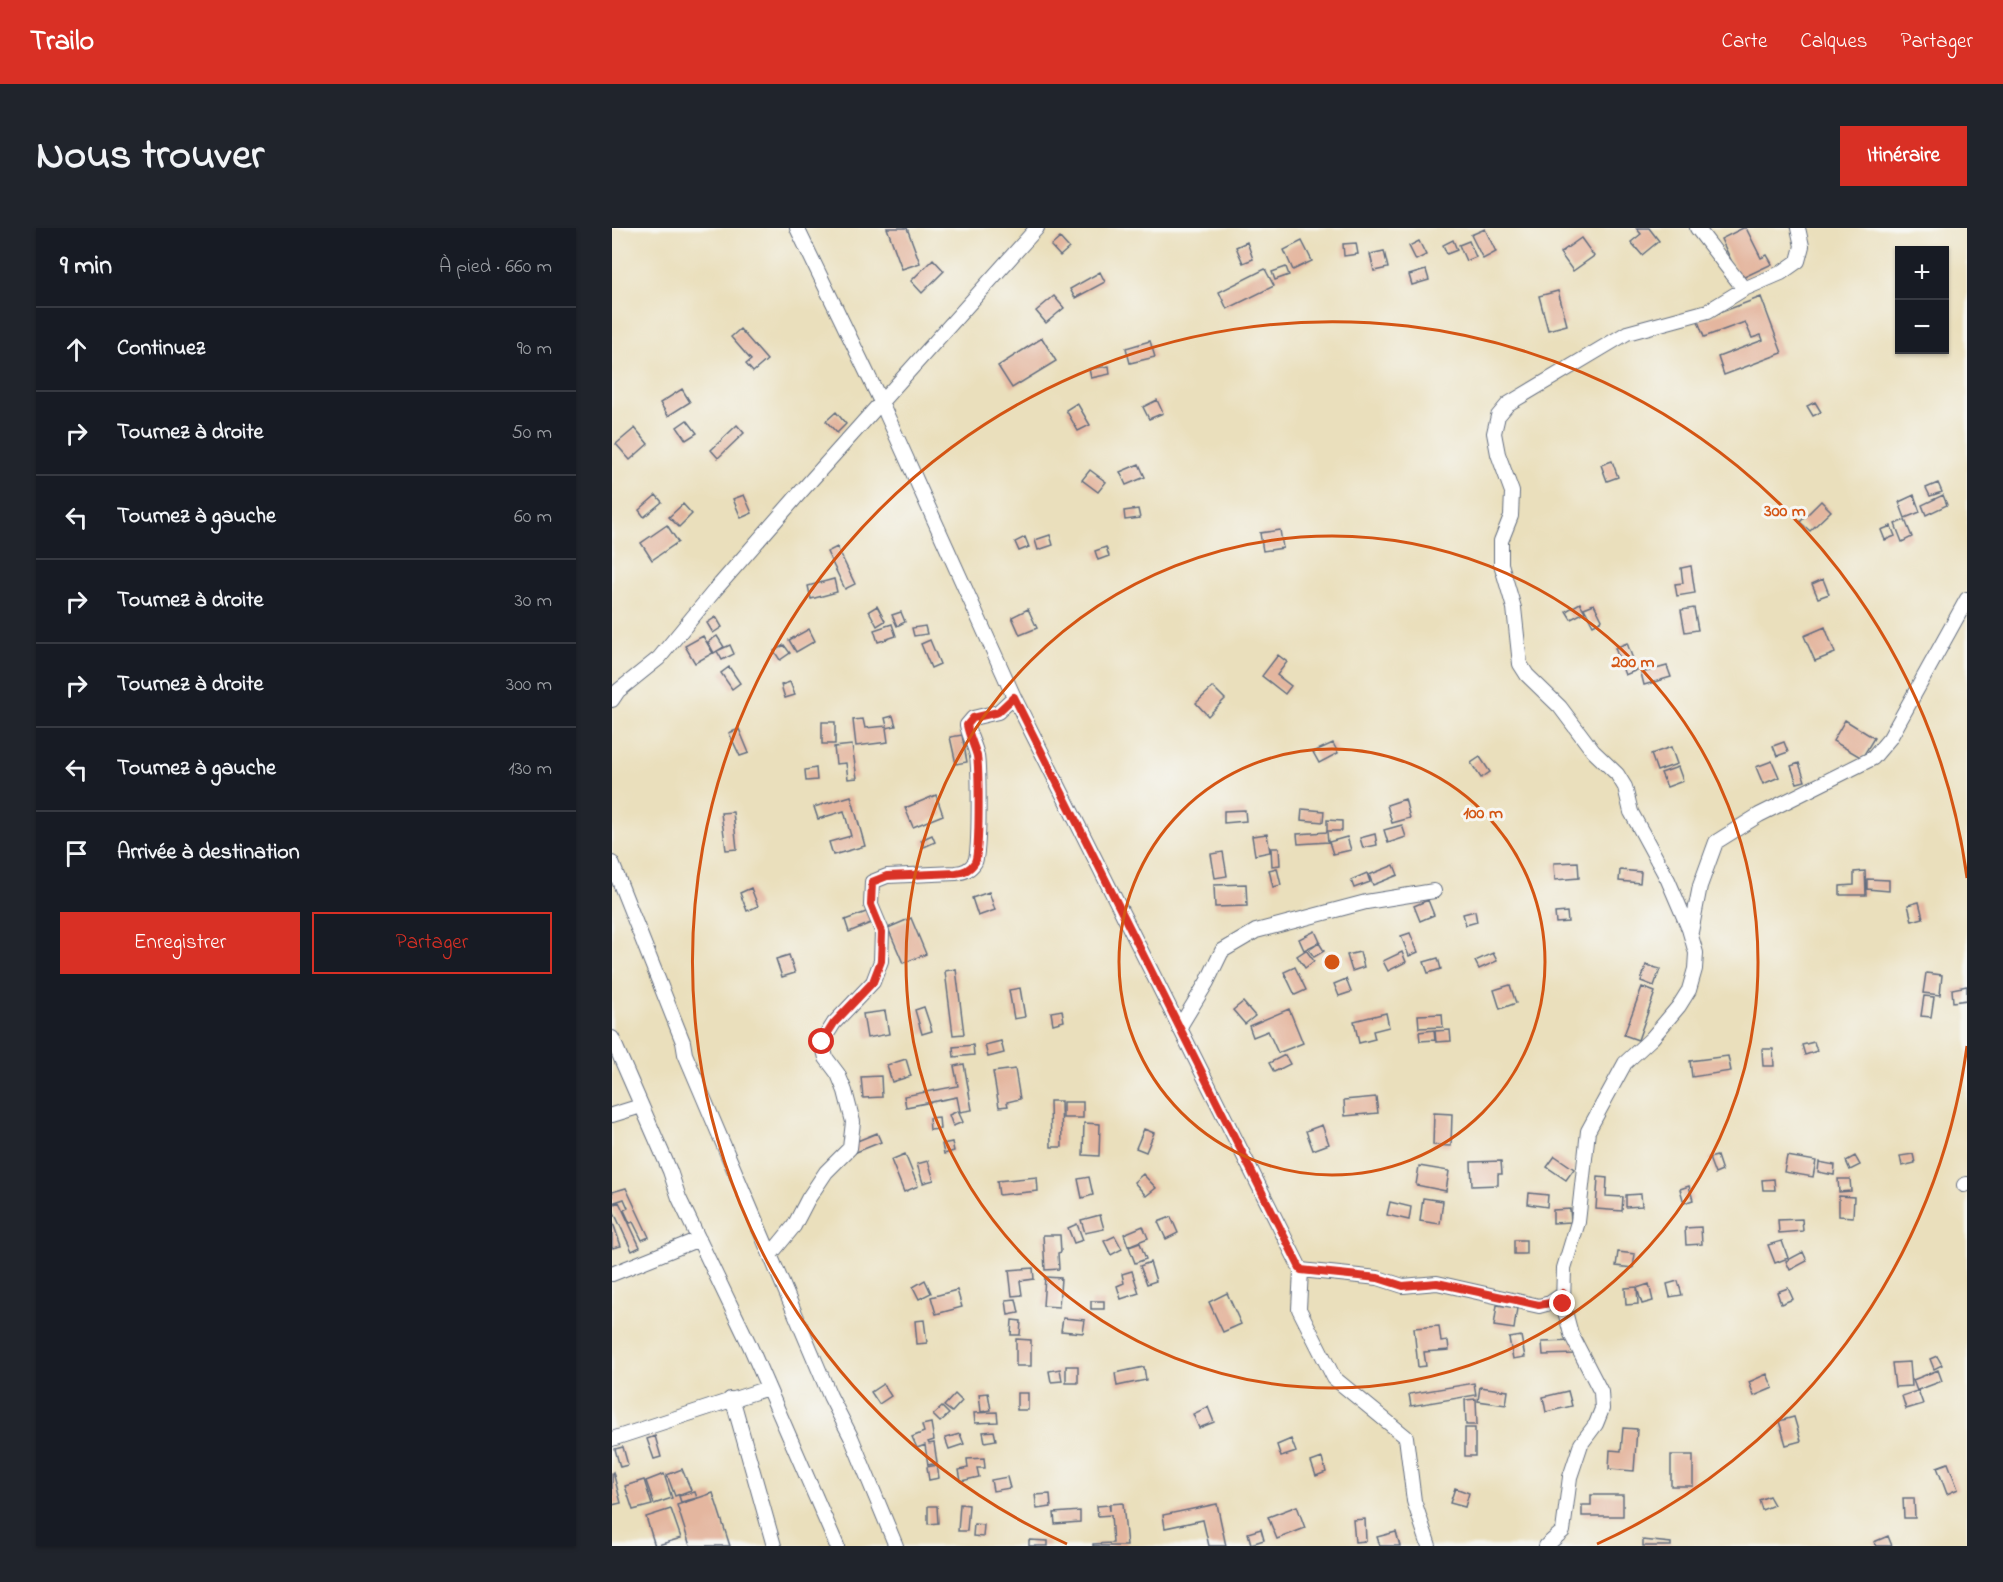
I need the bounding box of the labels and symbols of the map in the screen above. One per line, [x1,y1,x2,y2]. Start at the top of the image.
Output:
text: 300 m [1763,499,1806,525]
text: 200 m [1611,650,1655,676]
text: 100 m [1463,801,1503,827]
centre of rings [1322,952,1342,972]
route start [808,1028,834,1054]
route end [1549,1290,1575,1316]

